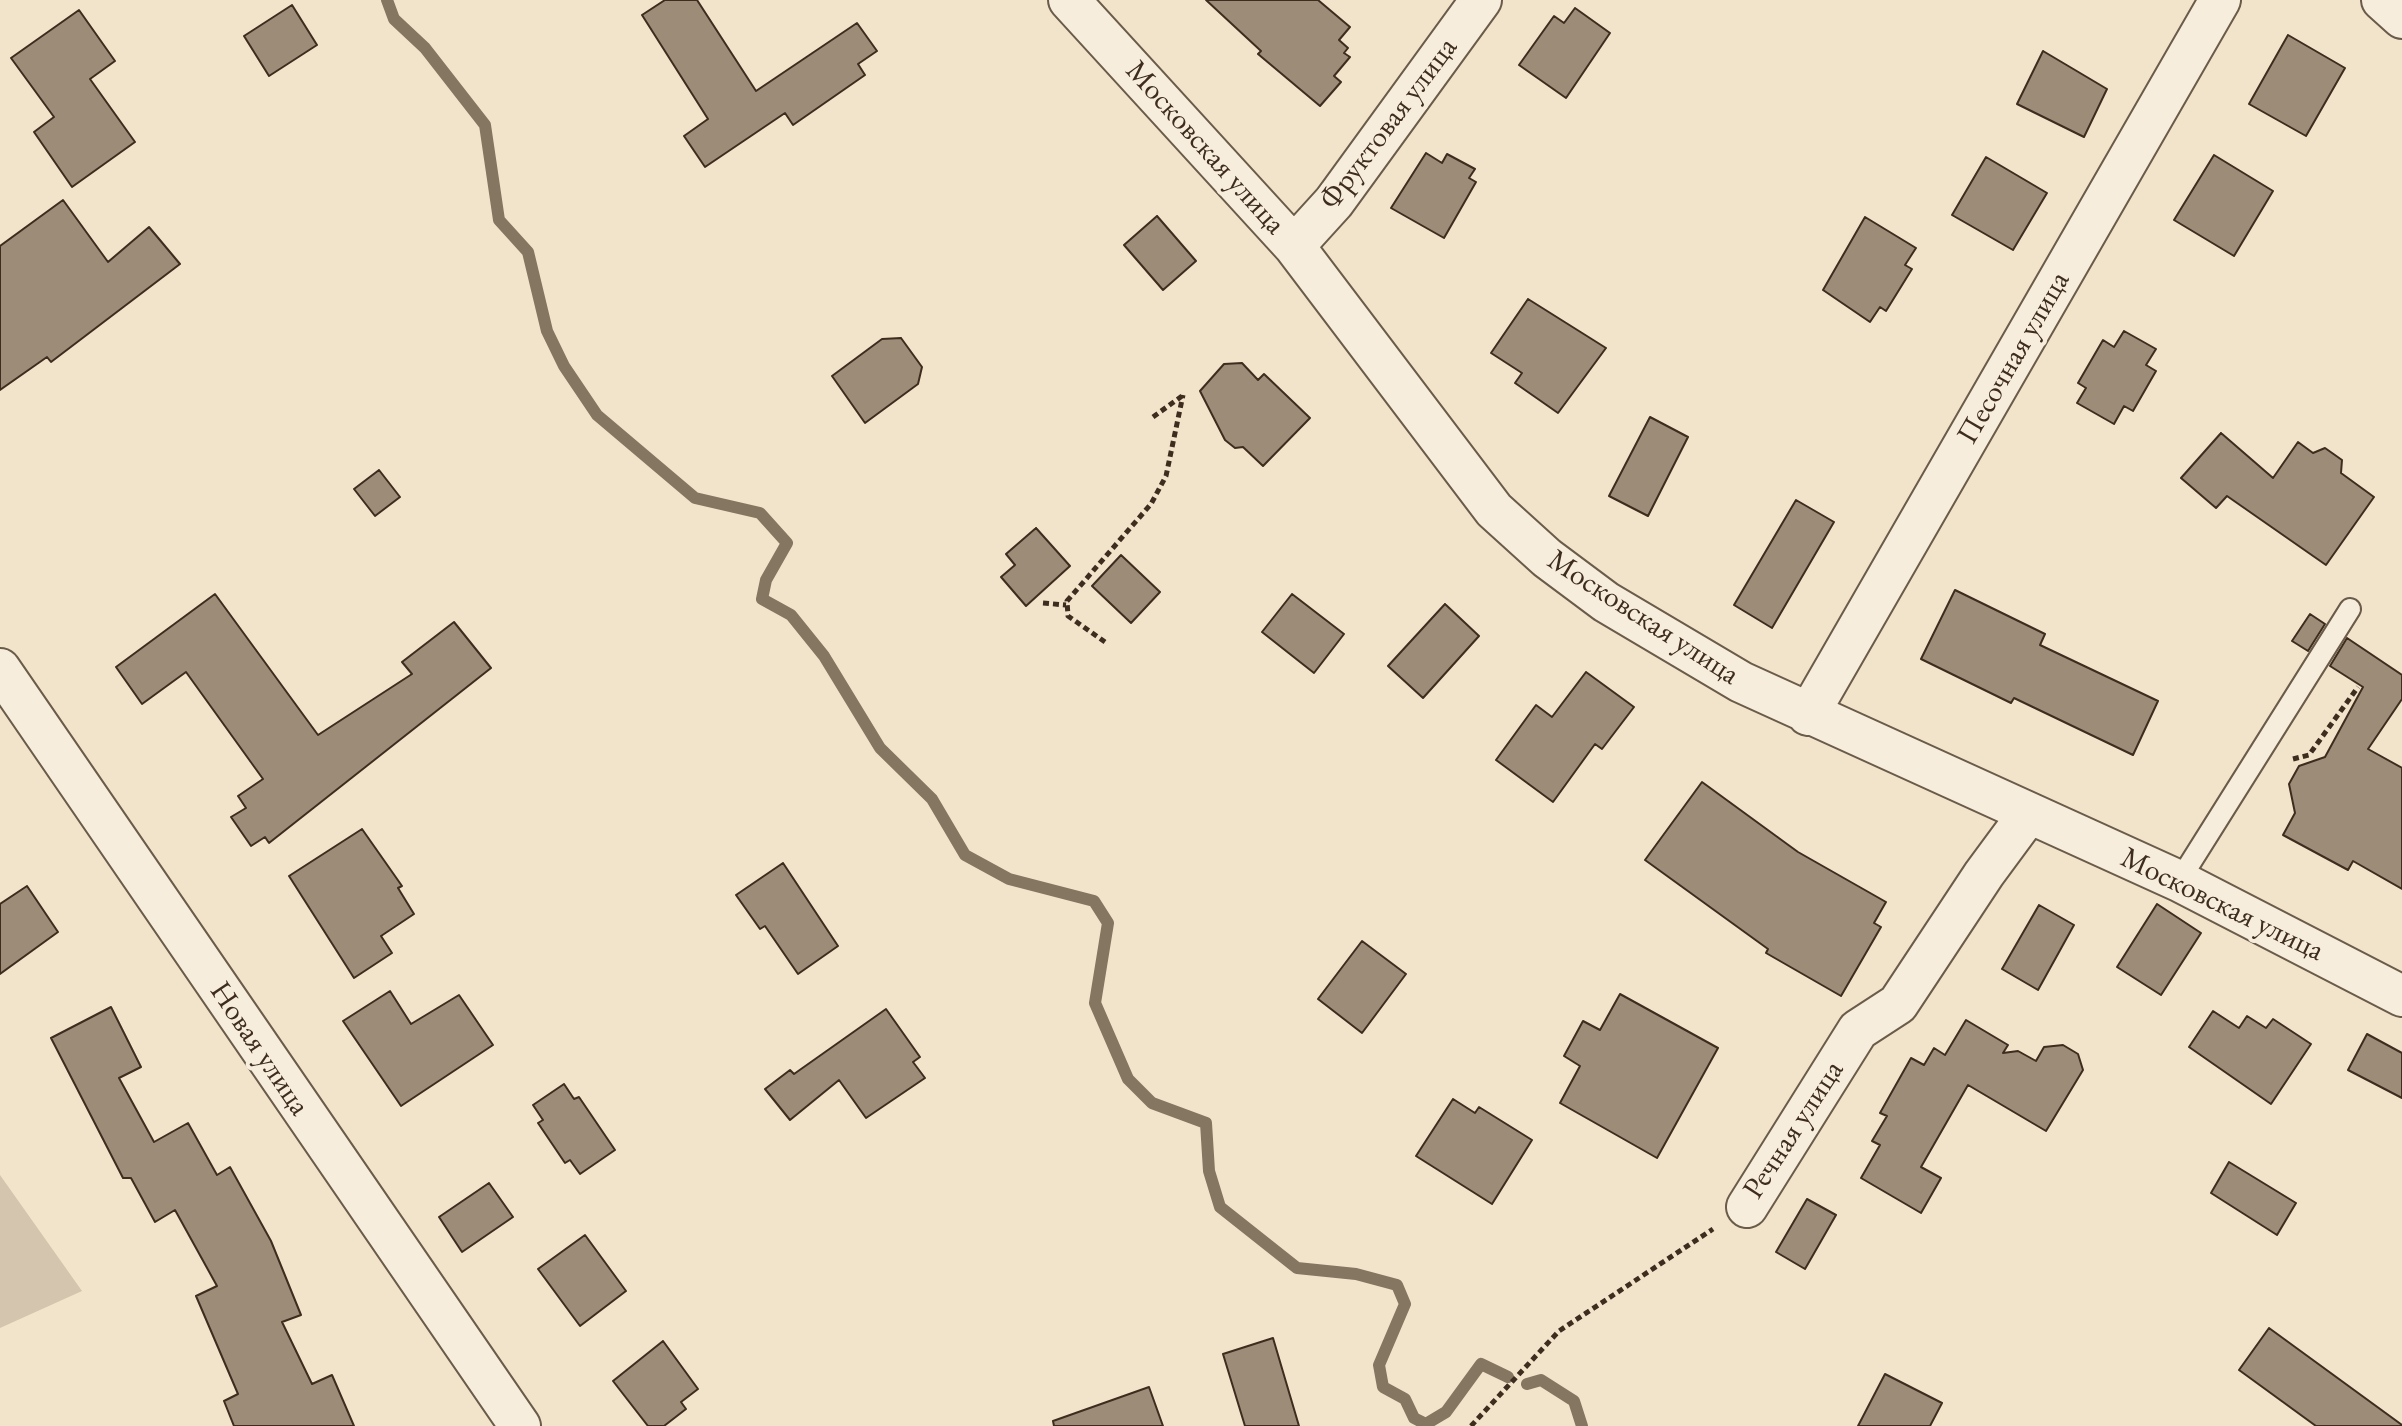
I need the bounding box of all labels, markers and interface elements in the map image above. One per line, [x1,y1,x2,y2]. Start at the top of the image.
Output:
street label: Фруктовая улица [1312,31,1466,217]
street label: Московская улица [1118,54,1292,242]
street label: Песочная улица [1950,265,2078,451]
street label: Московская улица [1540,543,1746,693]
street label: Московская улица [2115,840,2329,970]
street label: Новая улица [201,975,317,1123]
street label: Речная улица [1736,1054,1852,1206]

